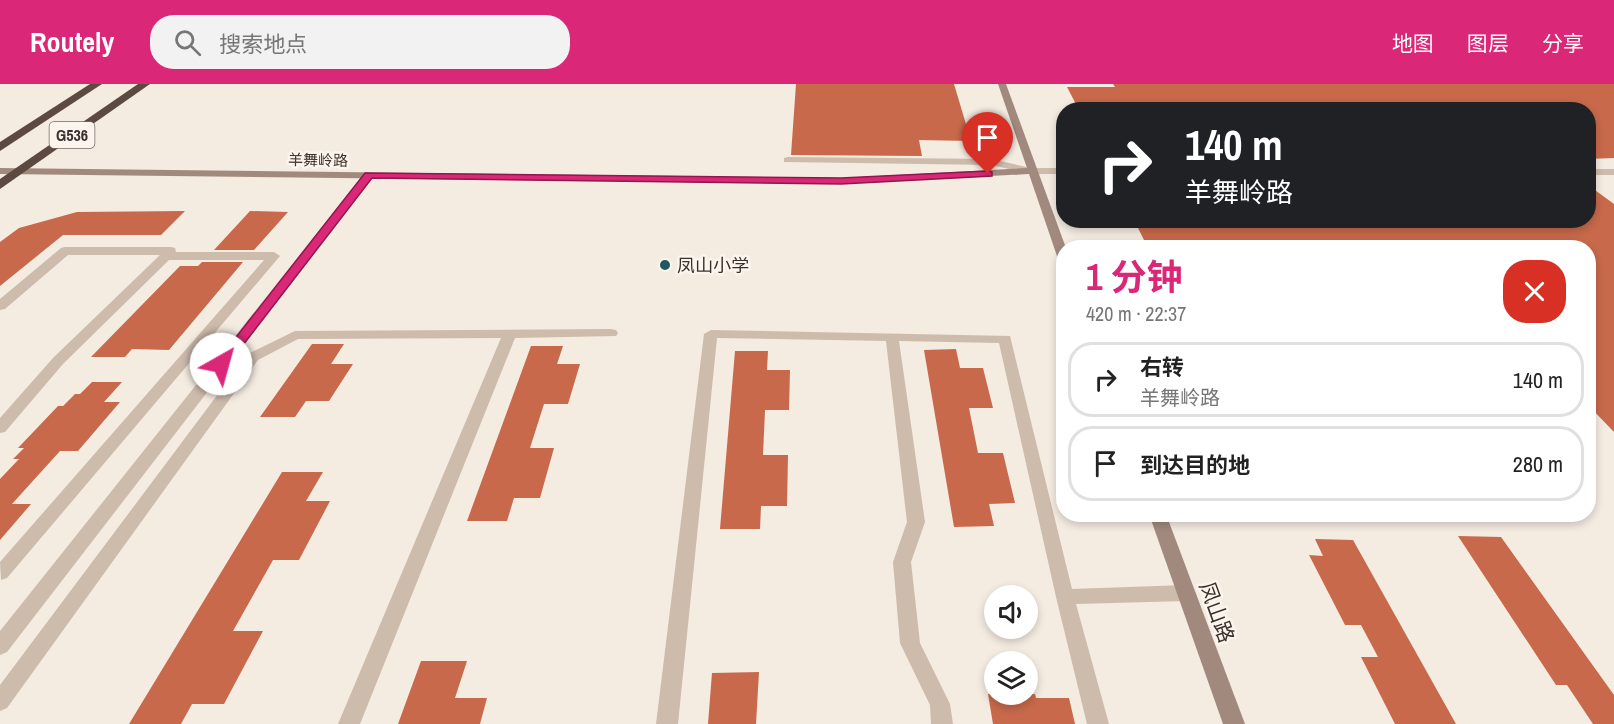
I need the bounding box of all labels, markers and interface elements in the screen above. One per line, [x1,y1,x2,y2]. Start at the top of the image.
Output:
search box [150,15,570,69]
text: Routely [30,23,114,61]
icon: search [171,26,204,59]
text: 搜索地点 [219,29,307,59]
text: 地图 [1392,29,1434,58]
text: 图层 [1467,29,1509,58]
text: 分享 [1542,29,1584,58]
pin [962,112,1013,174]
text: 140 m [1185,117,1283,173]
icon: arrive [971,121,1004,154]
road number: G536 [50,122,94,148]
icon: right [1086,126,1164,204]
street label: 羊舞岭路 [288,149,348,171]
text: 羊舞岭路 [1185,174,1293,210]
place label: 凤山小学 [677,253,749,278]
text: 1 分钟 [1086,253,1183,301]
marker: 凤山小学 [658,258,672,272]
button: close [1503,260,1566,323]
text: 420 m · 22:37 [1086,300,1186,327]
position arrow [189,332,253,396]
text: 右转 [1140,352,1184,382]
icon: right [1089,363,1122,396]
text: 140 m [1513,365,1563,395]
text: 羊舞岭路 [1140,384,1220,411]
icon: arrive [1089,447,1122,480]
text: 280 m [1513,449,1563,479]
text: 到达目的地 [1140,450,1250,480]
street label: 凤山路 [1193,577,1241,647]
map controls [984,585,1038,705]
button: sound [984,585,1038,639]
button: layers [984,651,1038,705]

